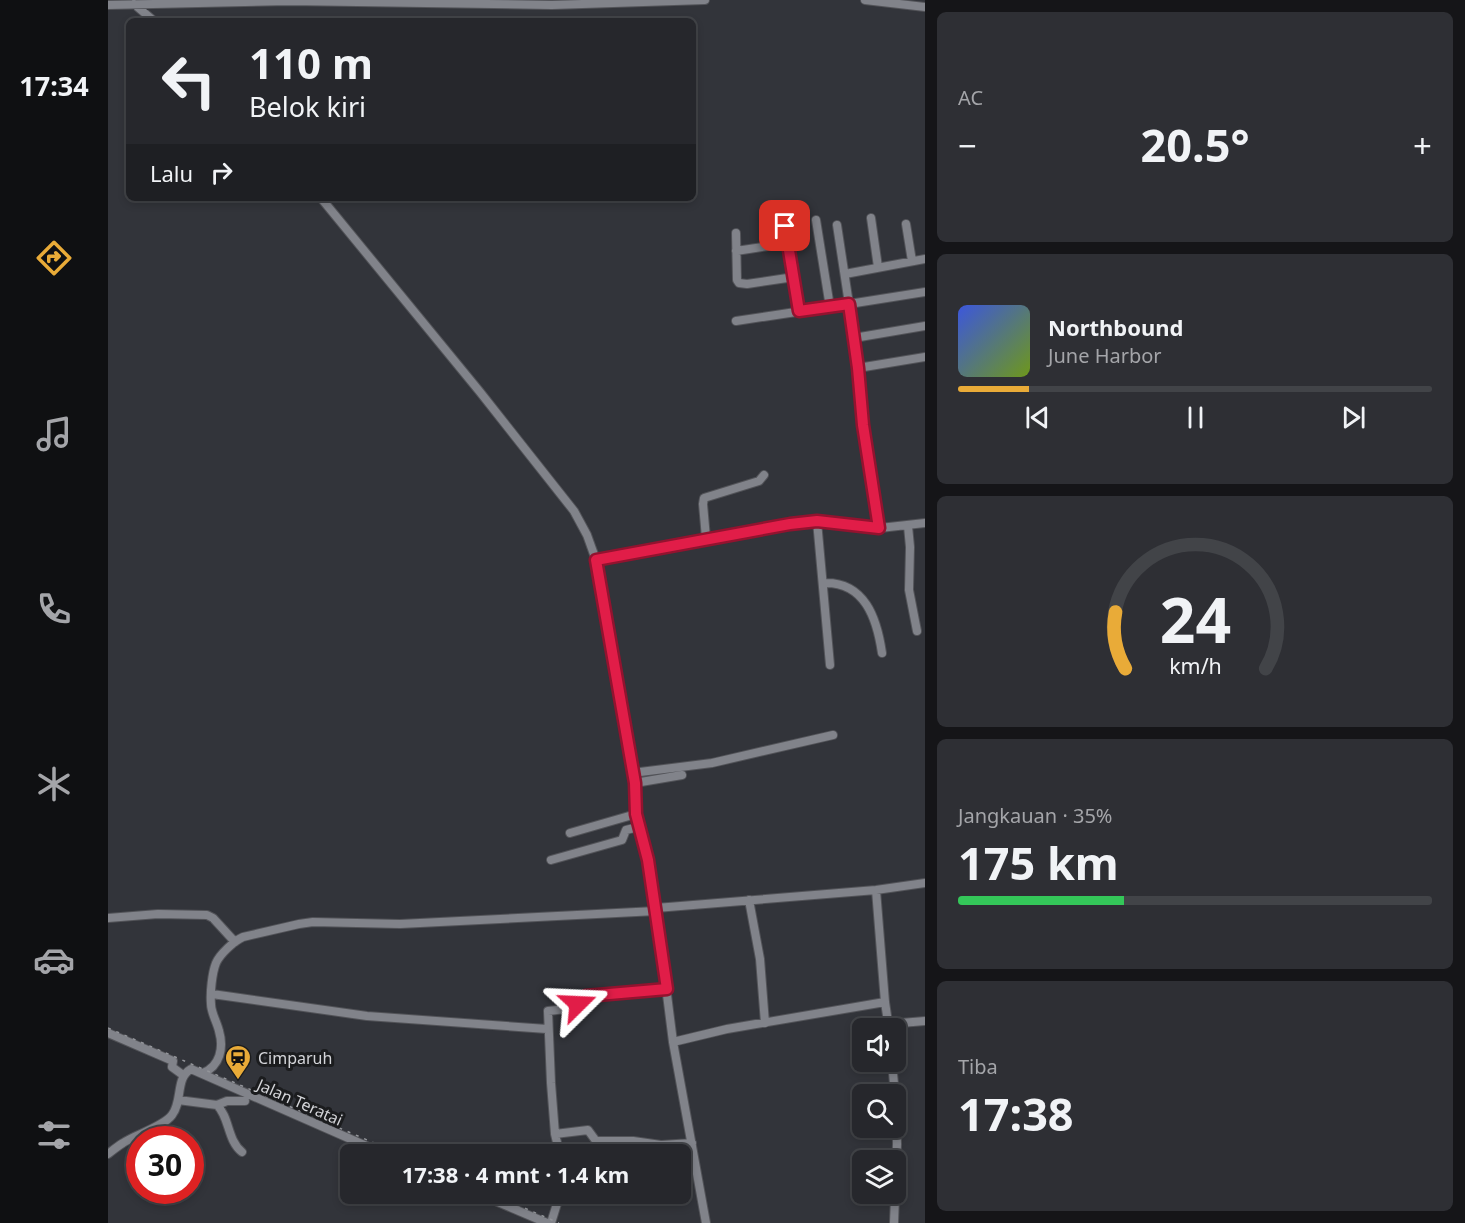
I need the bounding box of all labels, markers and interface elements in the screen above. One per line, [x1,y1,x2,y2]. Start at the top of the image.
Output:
text: 110 m [249,34,373,91]
icon: left [150,42,228,120]
text: 17:34 [19,67,89,104]
text: AC [958,84,983,111]
text: Belok kiri [249,88,366,125]
text: 20.5° [1141,114,1249,175]
text: − [958,123,977,168]
text: + [1413,123,1432,168]
icon: right [205,156,238,189]
text: Lalu [150,158,193,188]
pin [759,200,810,251]
icon: arrive [768,209,801,242]
icon: directions [33,237,75,279]
text: Northbound [1048,312,1183,342]
text: June Harbor [1048,342,1162,369]
icon: previous [1021,401,1054,434]
icon: pause [1179,401,1212,434]
icon: next [1337,401,1370,434]
icon: music [33,413,75,455]
text: 24 [1159,576,1231,661]
icon: phone [33,588,75,630]
text: km/h [1169,651,1221,680]
icon: climate [33,763,75,805]
text: Jangkauan · 35% [958,802,1112,829]
text: 175 km [958,832,1119,893]
icon: car [33,939,75,981]
position arrow [546,972,610,1036]
map controls [852,1018,906,1204]
button: sound [852,1018,906,1072]
station icon: Cimparuh [223,1043,253,1081]
place label: Cimparuh [258,1047,332,1069]
text: Tiba [958,1053,998,1080]
street label: Jalan Teratai [252,1073,346,1131]
text: 17:38 [958,1083,1074,1144]
button: search [852,1084,906,1138]
icon: filters [33,1114,75,1156]
speed limit sign: 30 [126,1126,204,1204]
button: layers [852,1150,906,1204]
text: 17:38 · 4 mnt · 1.4 km [402,1159,629,1189]

